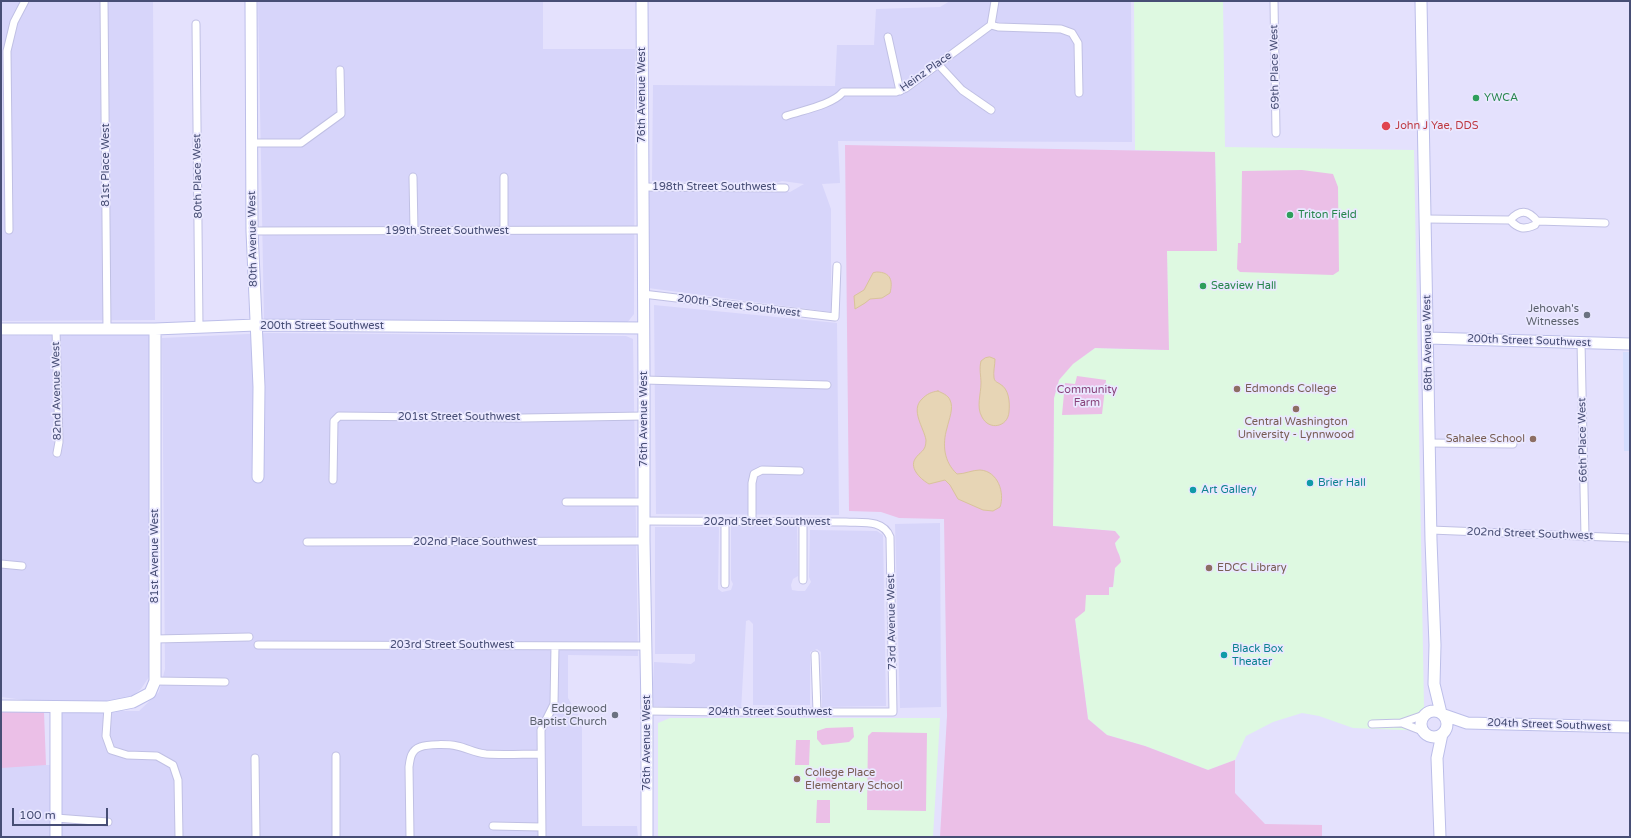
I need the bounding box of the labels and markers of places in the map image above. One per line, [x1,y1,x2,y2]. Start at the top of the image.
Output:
place label: YWCA [1484,91,1518,105]
marker: YWCA [1471,93,1481,103]
place label: John J Yae, DDS [1395,119,1479,133]
marker: John J Yae, DDS [1380,120,1392,132]
place label: Triton Field [1298,208,1357,222]
marker: Triton Field [1285,210,1295,220]
place label: Seaview Hall [1211,279,1276,293]
marker: Seaview Hall [1198,281,1208,291]
place label: Jehovah's Witnesses [1526,302,1579,328]
marker: Jehovah's Witnesses [1582,310,1592,320]
place label: Edmonds College [1245,382,1336,396]
marker: Edmonds College [1232,384,1242,394]
marker: Central Washington University - Lynnwood [1291,404,1301,414]
place label: Central Washington University - Lynnwood [1238,415,1354,441]
place label: Sahalee School [1446,432,1525,446]
marker: Sahalee School [1528,434,1538,444]
place label: Brier Hall [1318,476,1366,490]
marker: Brier Hall [1305,478,1315,488]
place label: Art Gallery [1201,483,1257,497]
marker: Art Gallery [1188,485,1198,495]
place label: EDCC Library [1217,561,1287,575]
marker: EDCC Library [1204,563,1214,573]
place label: Black Box Theater [1232,642,1283,668]
marker: Black Box Theater [1219,650,1229,660]
place label: Edgewood Baptist Church [529,702,607,728]
marker: Edgewood Baptist Church [610,710,620,720]
place label: College Place Elementary School [805,766,903,792]
marker: College Place Elementary School [792,774,802,784]

